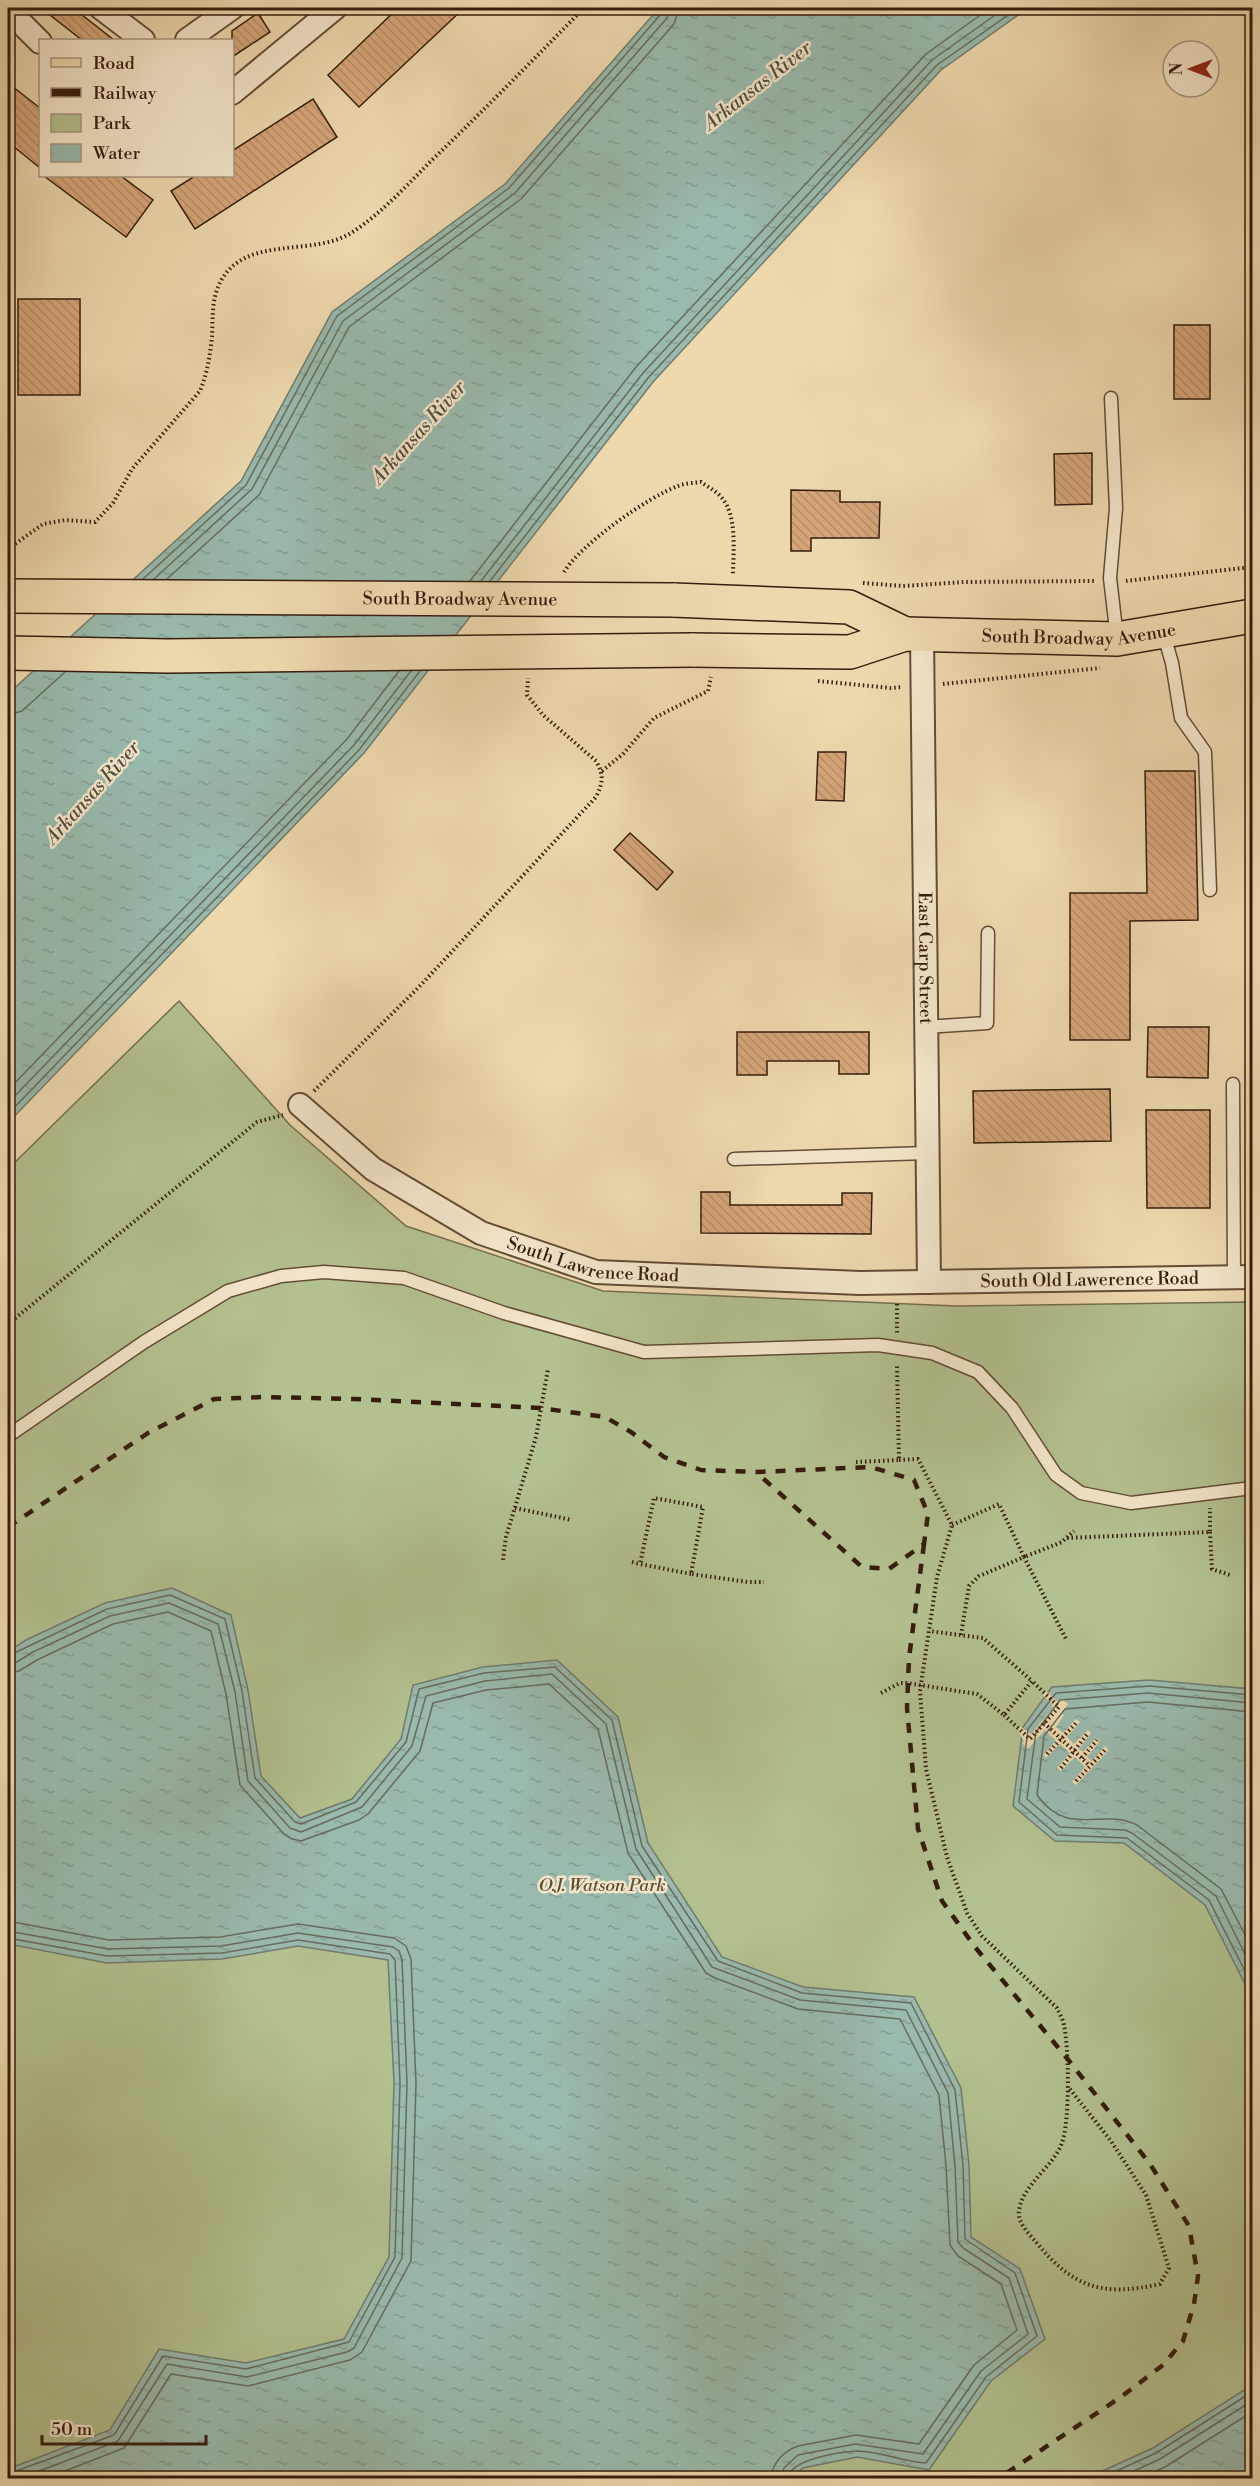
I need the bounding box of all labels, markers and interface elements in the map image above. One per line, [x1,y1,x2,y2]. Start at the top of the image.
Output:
water label: Arkansas River [697,36,818,138]
legend [39,39,234,177]
north arrow [1161,39,1221,99]
text: Road [93,52,136,75]
text: N [1167,62,1187,75]
text: Railway [93,82,157,105]
text: Park [93,112,132,135]
text: Water [92,142,141,165]
water label: Arkansas River [365,376,472,491]
street label: South Broadway Avenue [362,587,558,611]
street label: South Broadway Avenue [981,618,1178,651]
water label: Arkansas River [39,736,146,851]
street label: East Carp Street [913,892,937,1025]
street label: South Lawrence Road [504,1232,680,1287]
street label: South Old Lawerence Road [980,1267,1200,1293]
park label: O.J. Watson Park [538,1874,666,1897]
scale bar [42,2408,206,2446]
text: 50 m [51,2418,93,2441]

